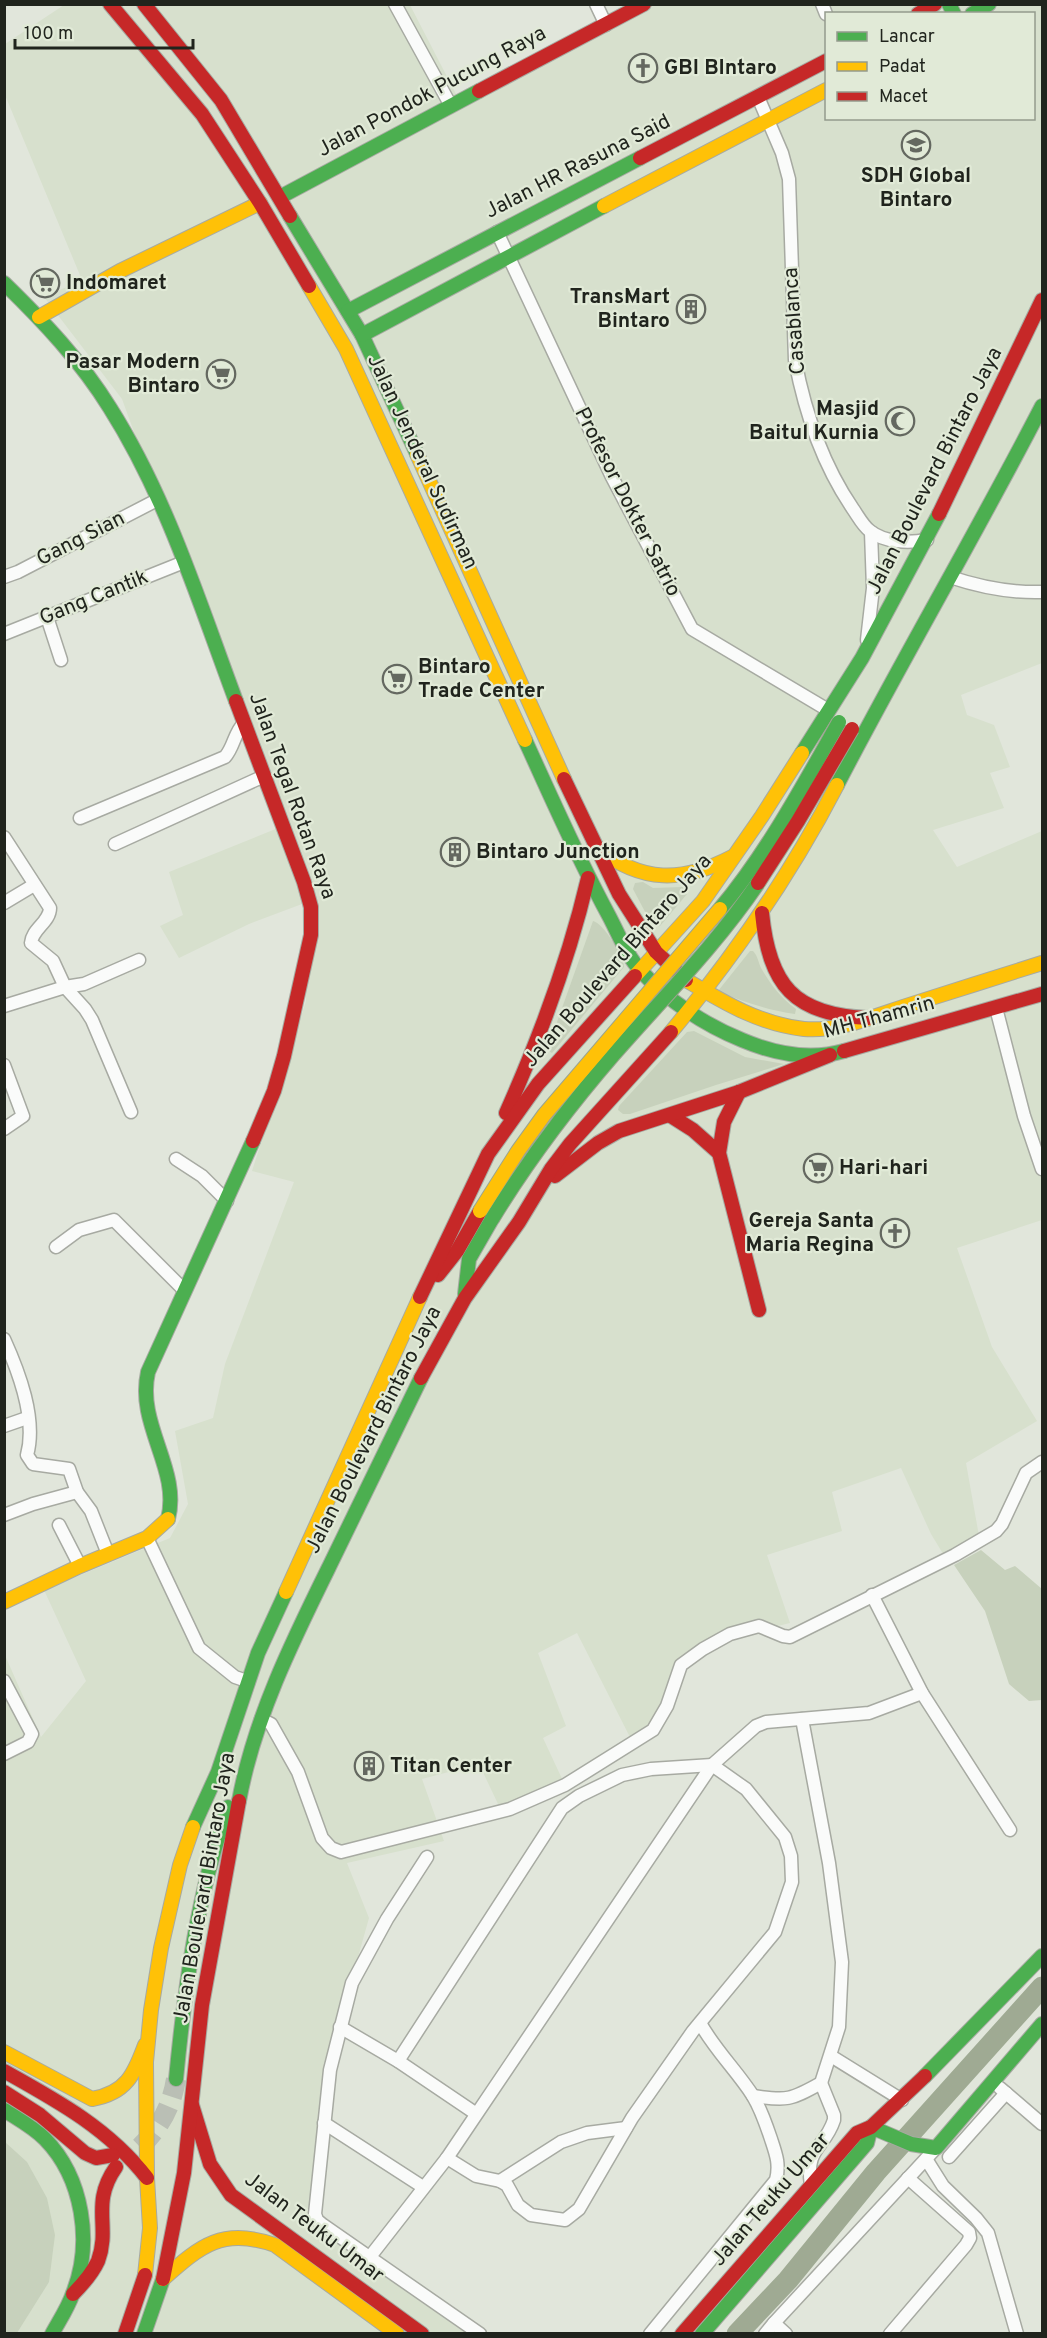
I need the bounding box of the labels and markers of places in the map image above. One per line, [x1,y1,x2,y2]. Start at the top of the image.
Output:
church icon: GBI BIntaro [627,52,659,84]
place label: GBI BIntaro [664,55,777,82]
school or university icon: SDH Global Bintaro [900,129,932,161]
place label: SDH Global Bintaro [861,163,971,214]
supermarket icon: Indomaret [29,267,61,299]
place label: Indomaret [66,270,167,297]
place label: TransMart Bintaro [570,284,670,335]
building icon: TransMart Bintaro [675,293,707,325]
place label: Pasar Modern Bintaro [66,349,200,400]
supermarket icon: Pasar Modern Bintaro [205,358,237,390]
place label: Masjid Baitul Kurnia [749,396,879,447]
mosque icon: Masjid Baitul Kurnia [884,405,916,437]
place label: Bintaro Trade Center [418,654,545,705]
supermarket icon: Bintaro Trade Center [381,663,413,695]
building icon: Bintaro Junction [439,836,471,868]
place label: Bintaro Junction [476,839,640,866]
supermarket icon: Hari-hari [802,1152,834,1184]
place label: Hari-hari [839,1155,928,1182]
place label: Gereja Santa Maria Regina [745,1208,874,1259]
church icon: Gereja Santa Maria Regina [879,1217,911,1249]
building icon: Titan Center [353,1750,385,1782]
place label: Titan Center [390,1753,512,1780]

